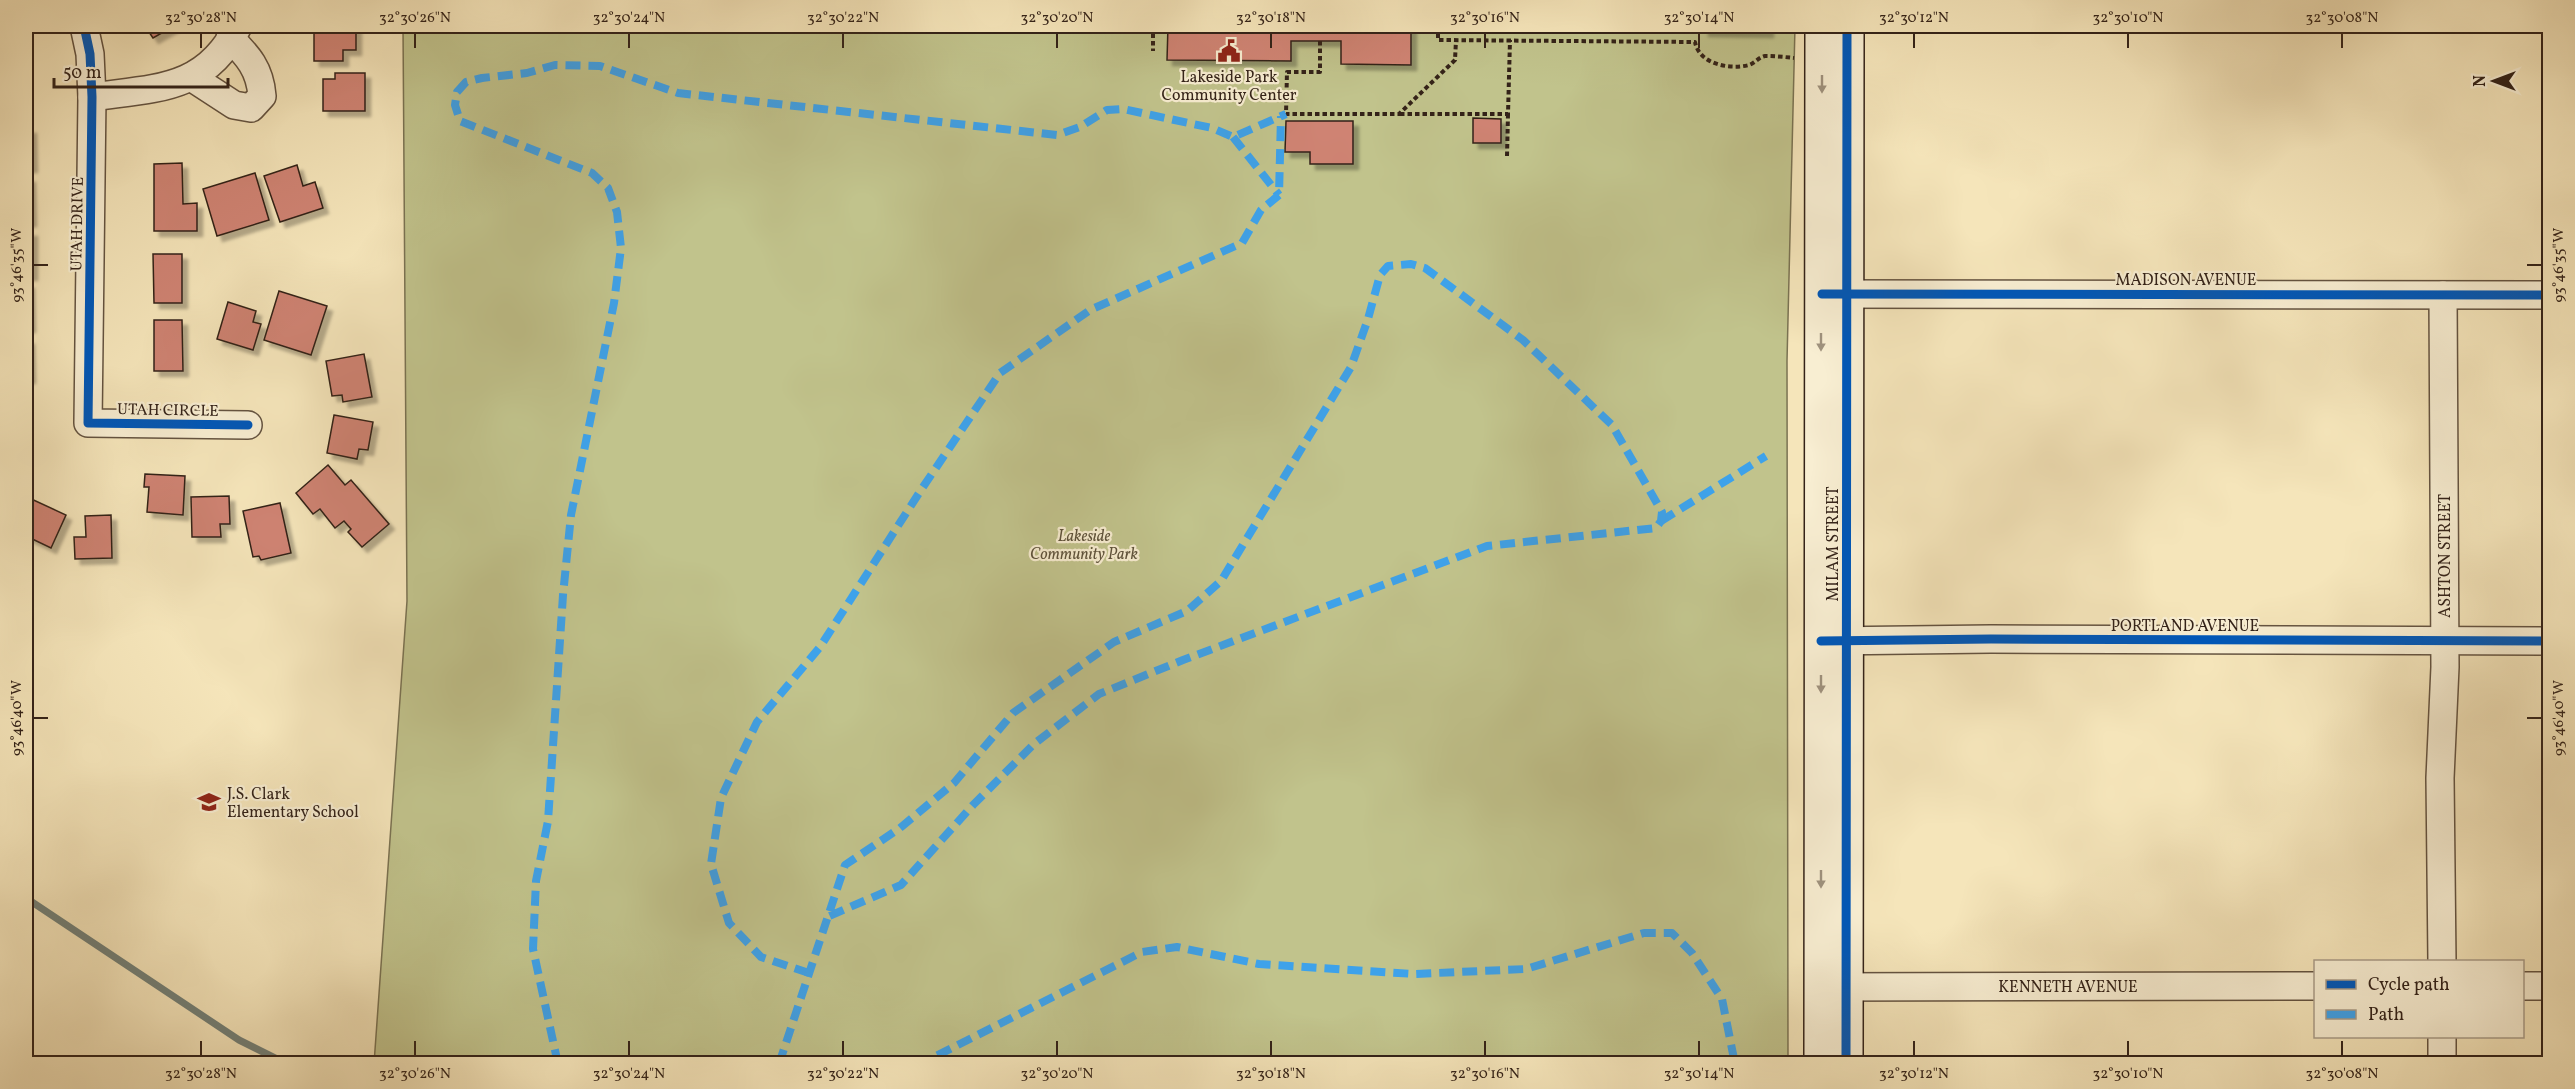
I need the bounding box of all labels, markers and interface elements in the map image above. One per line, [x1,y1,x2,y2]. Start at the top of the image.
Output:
text: 32°30'28"N [165,8,237,29]
text: 32°30'26"N [379,8,451,29]
text: 32°30'24"N [593,8,665,29]
text: 32°30'22"N [807,8,879,29]
text: 32°30'20"N [1021,8,1093,29]
text: 32°30'18"N [1236,8,1306,29]
text: 32°30'16"N [1450,8,1520,29]
text: 32°30'14"N [1664,8,1734,29]
text: 32°30'12"N [1879,8,1949,29]
text: 32°30'10"N [2093,8,2163,29]
text: 32°30'08"N [2306,8,2378,29]
public building icon: Lakeside Park Community Center [1216,38,1242,64]
scale bar [54,51,228,89]
north arrow [2464,51,2524,111]
text: 50 m [63,61,102,86]
place label: Lakeside Park Community Center [1162,67,1297,107]
one-way arrow [1817,74,1827,93]
text: N [2470,75,2492,87]
street label: UTAH DRIVE [66,177,90,271]
text: 93°46'35"W [7,228,28,302]
text: 93°46'35"W [2549,228,2570,302]
street label: MADISON AVENUE [2116,270,2256,292]
one-way arrow [1816,332,1826,351]
street label: UTAH CIRCLE [117,399,219,423]
street label: MILAM STREET [1823,486,1845,602]
street label: ASHTON STREET [2435,494,2457,618]
park label: Lakeside Community Park [1030,526,1138,566]
street label: PORTLAND AVENUE [2111,616,2259,638]
one-way arrow [1816,674,1826,693]
text: 93°46'40"W [7,680,28,756]
text: 93°46'40"W [2549,680,2570,756]
place label: J.S. Clark Elementary School [227,784,359,824]
school or university icon: J.S. Clark Elementary School [196,789,222,815]
one-way arrow [1816,869,1826,888]
legend [2314,960,2524,1038]
text: Cycle path [2368,973,2450,998]
street label: KENNETH AVENUE [1998,977,2138,999]
text: Path [2368,1003,2404,1028]
text: 32°30'28"N [165,1064,237,1085]
text: 32°30'26"N [379,1064,451,1085]
text: 32°30'24"N [593,1064,665,1085]
text: 32°30'22"N [807,1064,879,1085]
text: 32°30'20"N [1021,1064,1093,1085]
text: 32°30'18"N [1236,1064,1306,1085]
text: 32°30'16"N [1450,1064,1520,1085]
text: 32°30'14"N [1664,1064,1734,1085]
text: 32°30'12"N [1879,1064,1949,1085]
text: 32°30'10"N [2093,1064,2163,1085]
text: 32°30'08"N [2306,1064,2378,1085]

